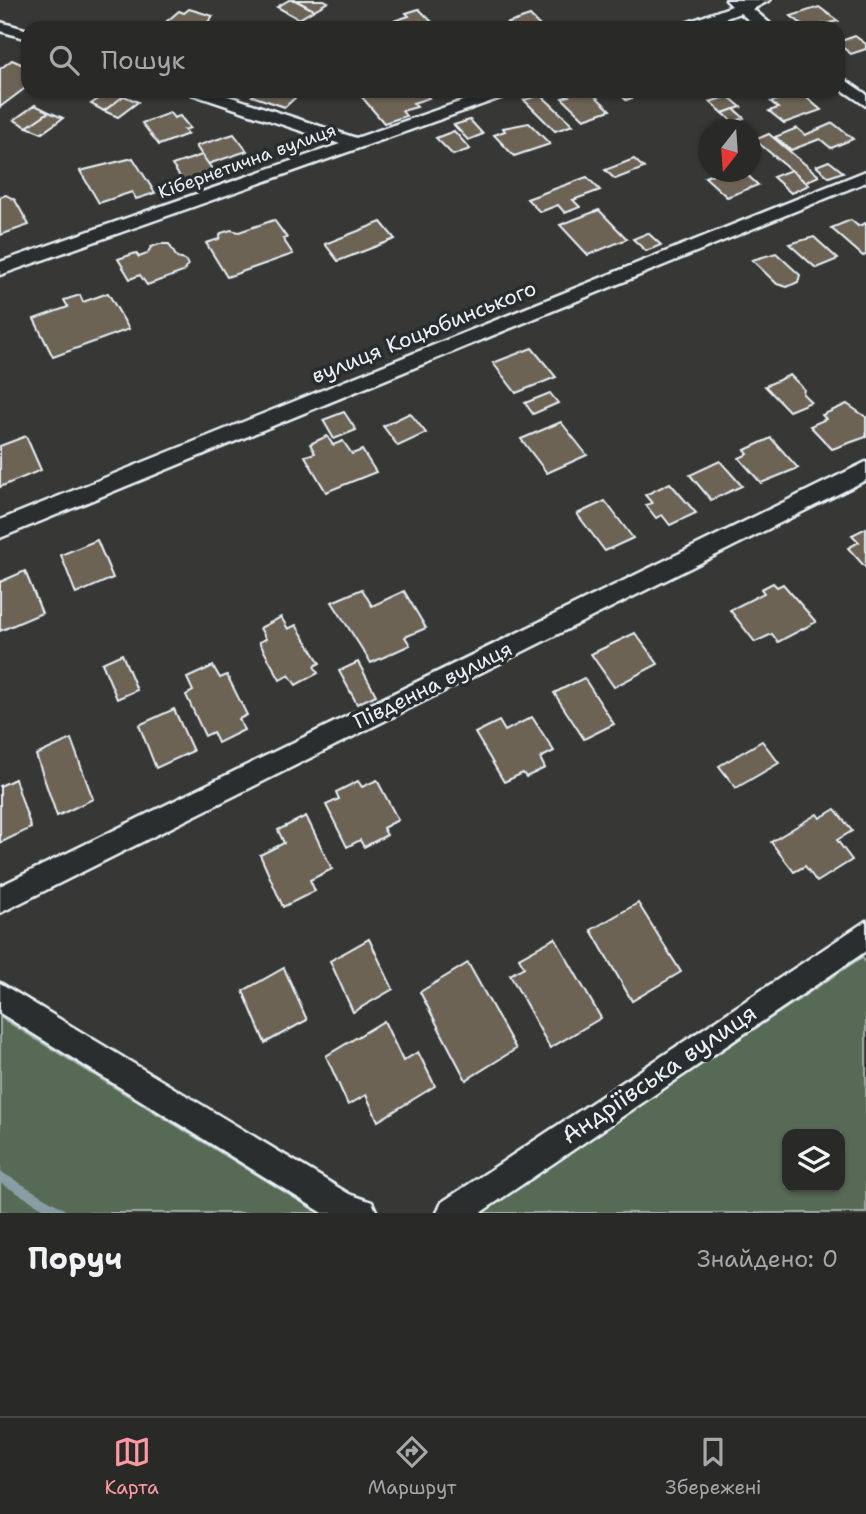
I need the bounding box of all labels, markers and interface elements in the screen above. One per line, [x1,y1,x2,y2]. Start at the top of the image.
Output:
search box [21,21,845,98]
icon: search [45,41,83,79]
text: Пошук [101,42,185,77]
street label: Кібернетична вулиця [155,118,339,204]
north arrow [698,119,761,182]
street label: вулиця Коцюбинського [307,274,541,390]
street label: Південна вулиця [349,634,517,736]
street label: Андріївська вулиця [555,997,763,1151]
map controls [782,1129,845,1192]
button: layers [782,1129,845,1192]
text: Поруч [28,1238,122,1279]
text: Знайдено: 0 [697,1244,838,1274]
tab: Карта [104,1433,159,1500]
tab: Маршрут [368,1433,456,1500]
tab: Збережені [665,1433,762,1500]

